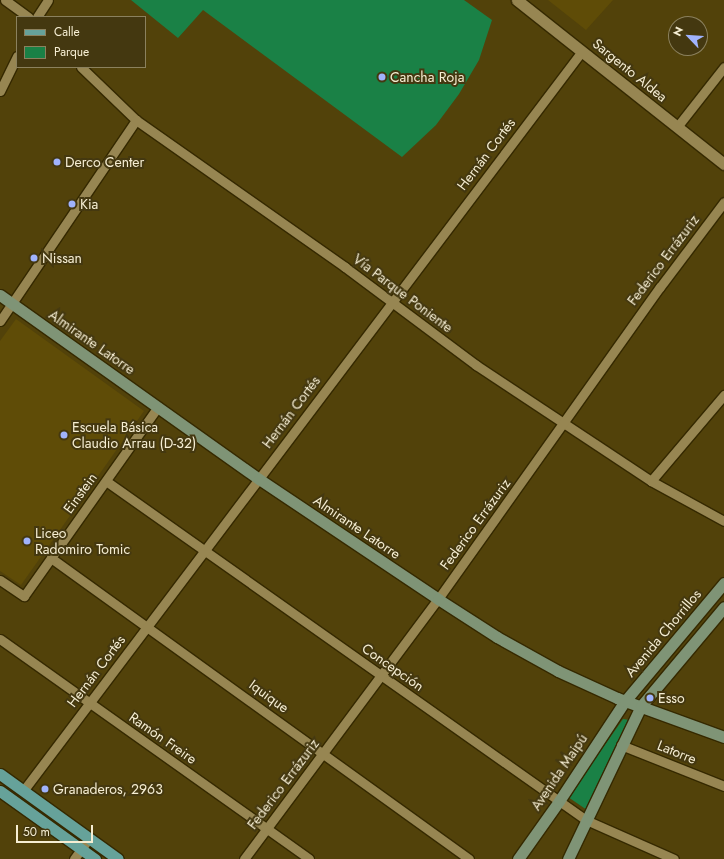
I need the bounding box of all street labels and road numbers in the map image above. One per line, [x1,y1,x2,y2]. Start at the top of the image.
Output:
street label: Sargento Aldea [589,35,671,105]
street label: Hernán Cortés [453,115,519,193]
street label: Federico Errázuriz [624,212,702,308]
street label: Vía Parque Poniente [350,250,456,336]
street label: Almirante Latorre [46,306,138,378]
street label: Hernán Cortés [258,373,324,451]
street label: Einstein [60,469,100,517]
street label: Federico Errázuriz [436,475,514,573]
street label: Almirante Latorre [310,492,404,562]
street label: Avenida Chorrillos [621,586,705,680]
street label: Hernán Cortés [63,632,129,710]
street label: Concepción [359,640,427,694]
street label: Iquique [246,676,292,716]
street label: Ramón Freire [126,709,200,767]
street label: Avenida Maipú [527,731,591,813]
street label: Federico Errázuriz [244,736,322,832]
street label: Latorre [655,737,699,767]

